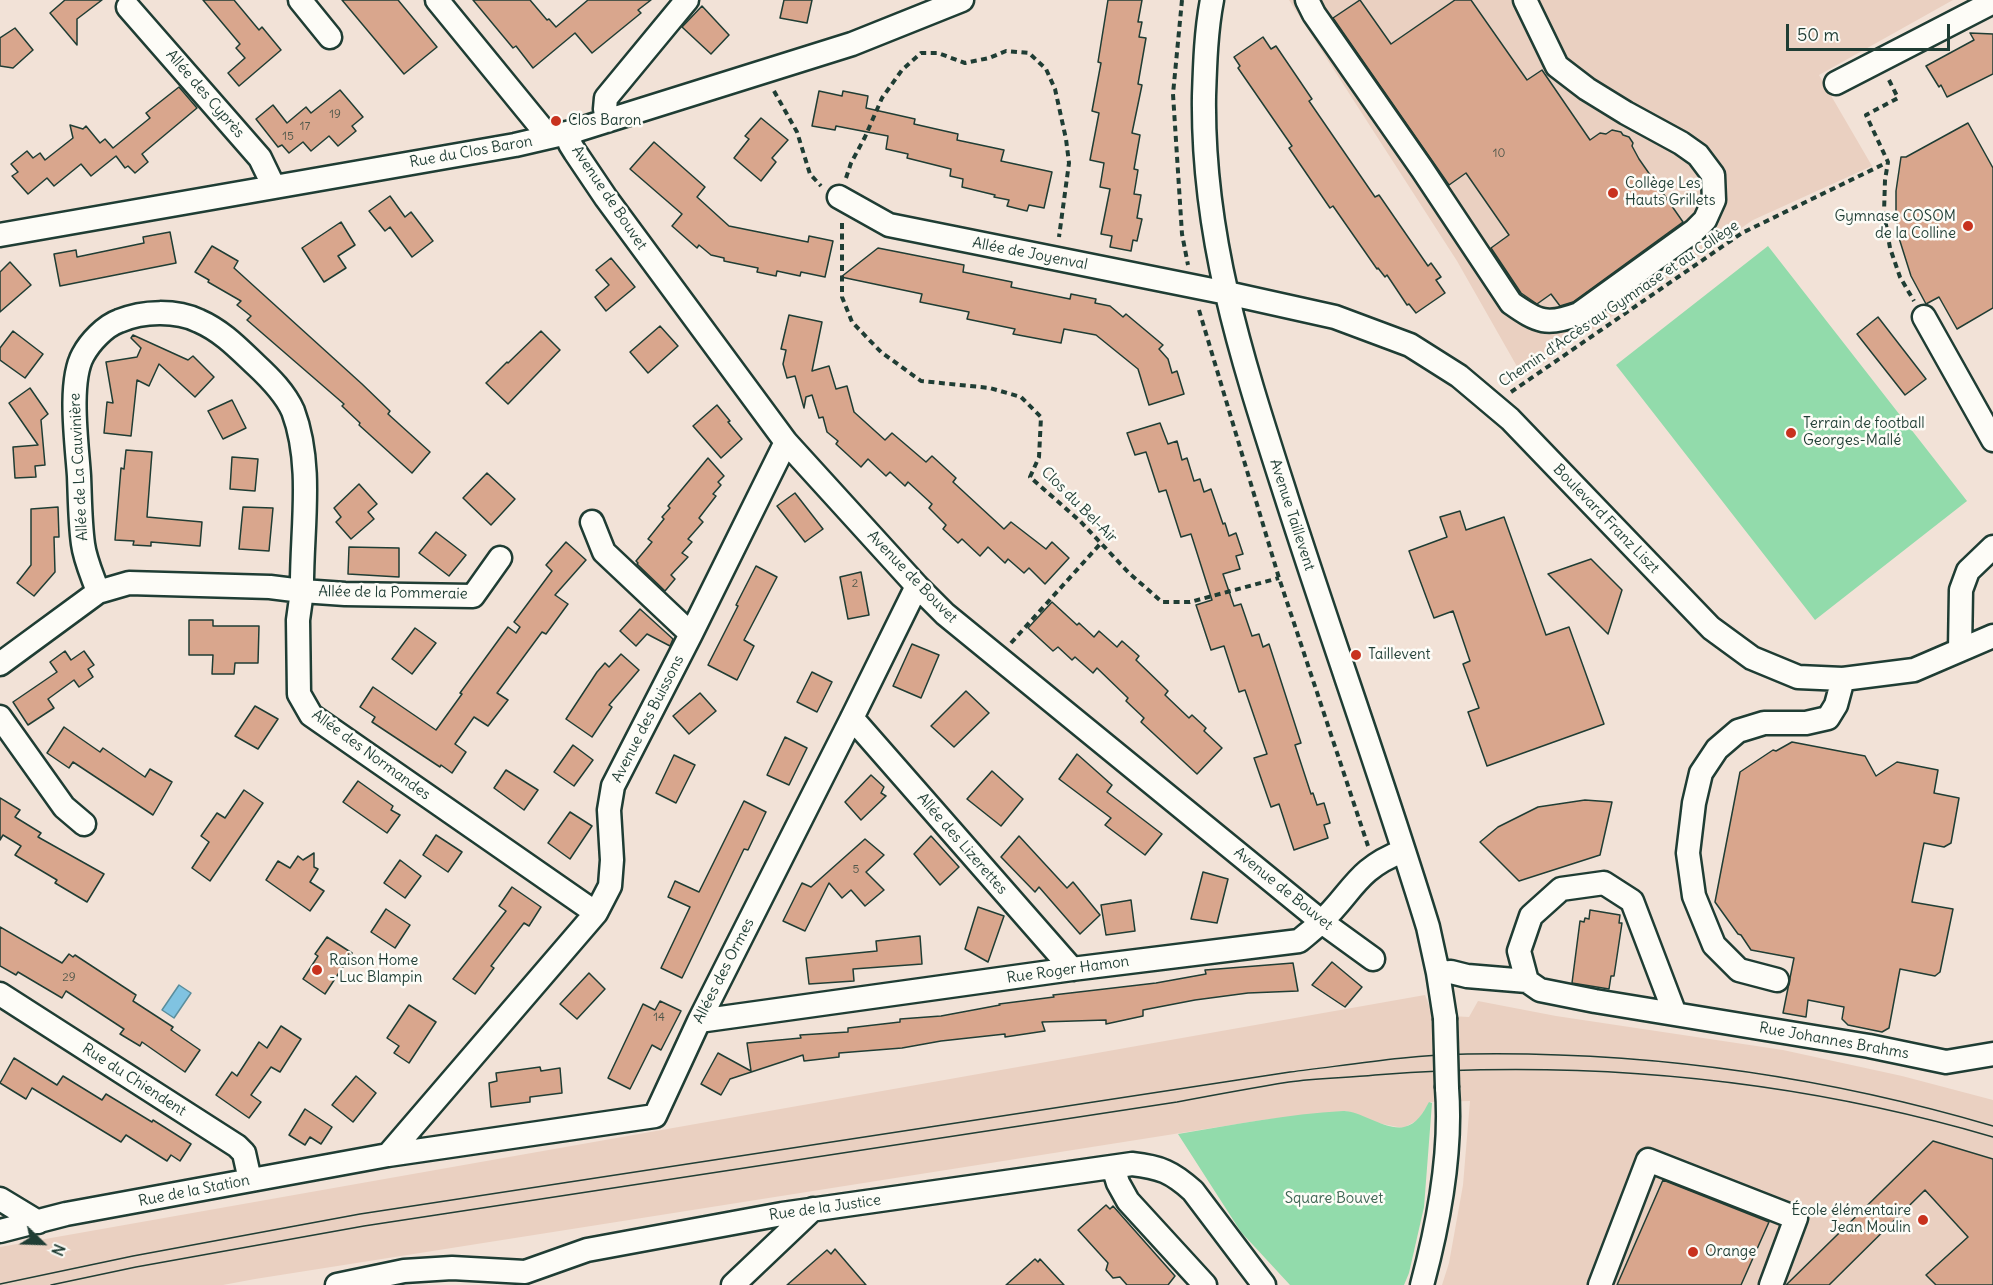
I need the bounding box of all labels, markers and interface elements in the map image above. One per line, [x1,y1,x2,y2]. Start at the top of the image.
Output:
scale bar [1789,12,1952,50]
text: 50 m [1797,23,1839,46]
street label: Allée des Cyprès [162,46,248,142]
house number: 19 [329,108,341,122]
place label: Clos Baron [568,112,642,130]
marker: Clos Baron [549,114,563,128]
house number: 17 [300,120,310,134]
house number: 15 [282,130,294,144]
street label: Rue du Clos Baron [408,132,534,172]
street label: Avenue de Bouvet [568,143,650,253]
house number: 10 [1493,147,1505,161]
place label: Collège Les Hauts Grillets [1625,175,1715,210]
marker: Collège Les Hauts Grillets [1606,186,1620,200]
place label: Gymnase COSOM de la Colline [1834,208,1956,243]
street label: Chemin d'Accès au Gymnase et au Collège [1496,217,1742,391]
marker: Gymnase COSOM de la Colline [1961,219,1975,233]
street label: Allée de Joyenval [971,234,1089,274]
street label: Allée de La Cauvinière [66,393,92,541]
place label: Terrain de football Georges-Mallé [1803,415,1925,450]
marker: Terrain de football Georges-Mallé [1784,426,1798,440]
street label: Avenue Taillevent [1265,457,1319,573]
street label: Boulevard Franz Liszt [1549,461,1663,577]
street label: Clos du Bel-Air [1037,463,1121,547]
street label: Avenue de Bouvet [863,527,961,627]
house number: 2 [852,577,858,591]
street label: Allée de la Pommeraie [318,583,468,603]
place label: Taillevent [1368,646,1431,664]
marker: Taillevent [1349,648,1363,662]
street label: Avenue des Buissons [608,652,688,786]
street label: Allée des Normandes [308,706,434,804]
street label: Allée des Lizerettes [913,790,1011,898]
street label: Avenue de Bouvet [1230,844,1336,934]
house number: 5 [853,863,859,877]
street label: Allées des Ormes [690,915,758,1027]
place label: Raison Home - Luc Blampin [329,952,422,987]
street label: Rue Roger Hamon [1006,953,1130,987]
marker: Raison Home - Luc Blampin [310,963,324,977]
house number: 29 [62,971,76,985]
house number: 14 [653,1011,665,1025]
street label: Rue Johannes Brahms [1758,1019,1910,1063]
street label: Rue du Chiendent [79,1040,189,1120]
street label: Rue de la Station [137,1171,251,1211]
park label: Square Bouvet [1285,1190,1383,1208]
street label: Rue de la Justice [768,1191,882,1225]
place label: École élémentaire Jean Moulin [1791,1202,1911,1237]
north arrow [12,1213,72,1273]
marker: École élémentaire Jean Moulin [1916,1213,1930,1227]
text: N [47,1241,70,1259]
place label: Orange [1705,1243,1756,1261]
marker: Orange [1686,1245,1700,1259]

